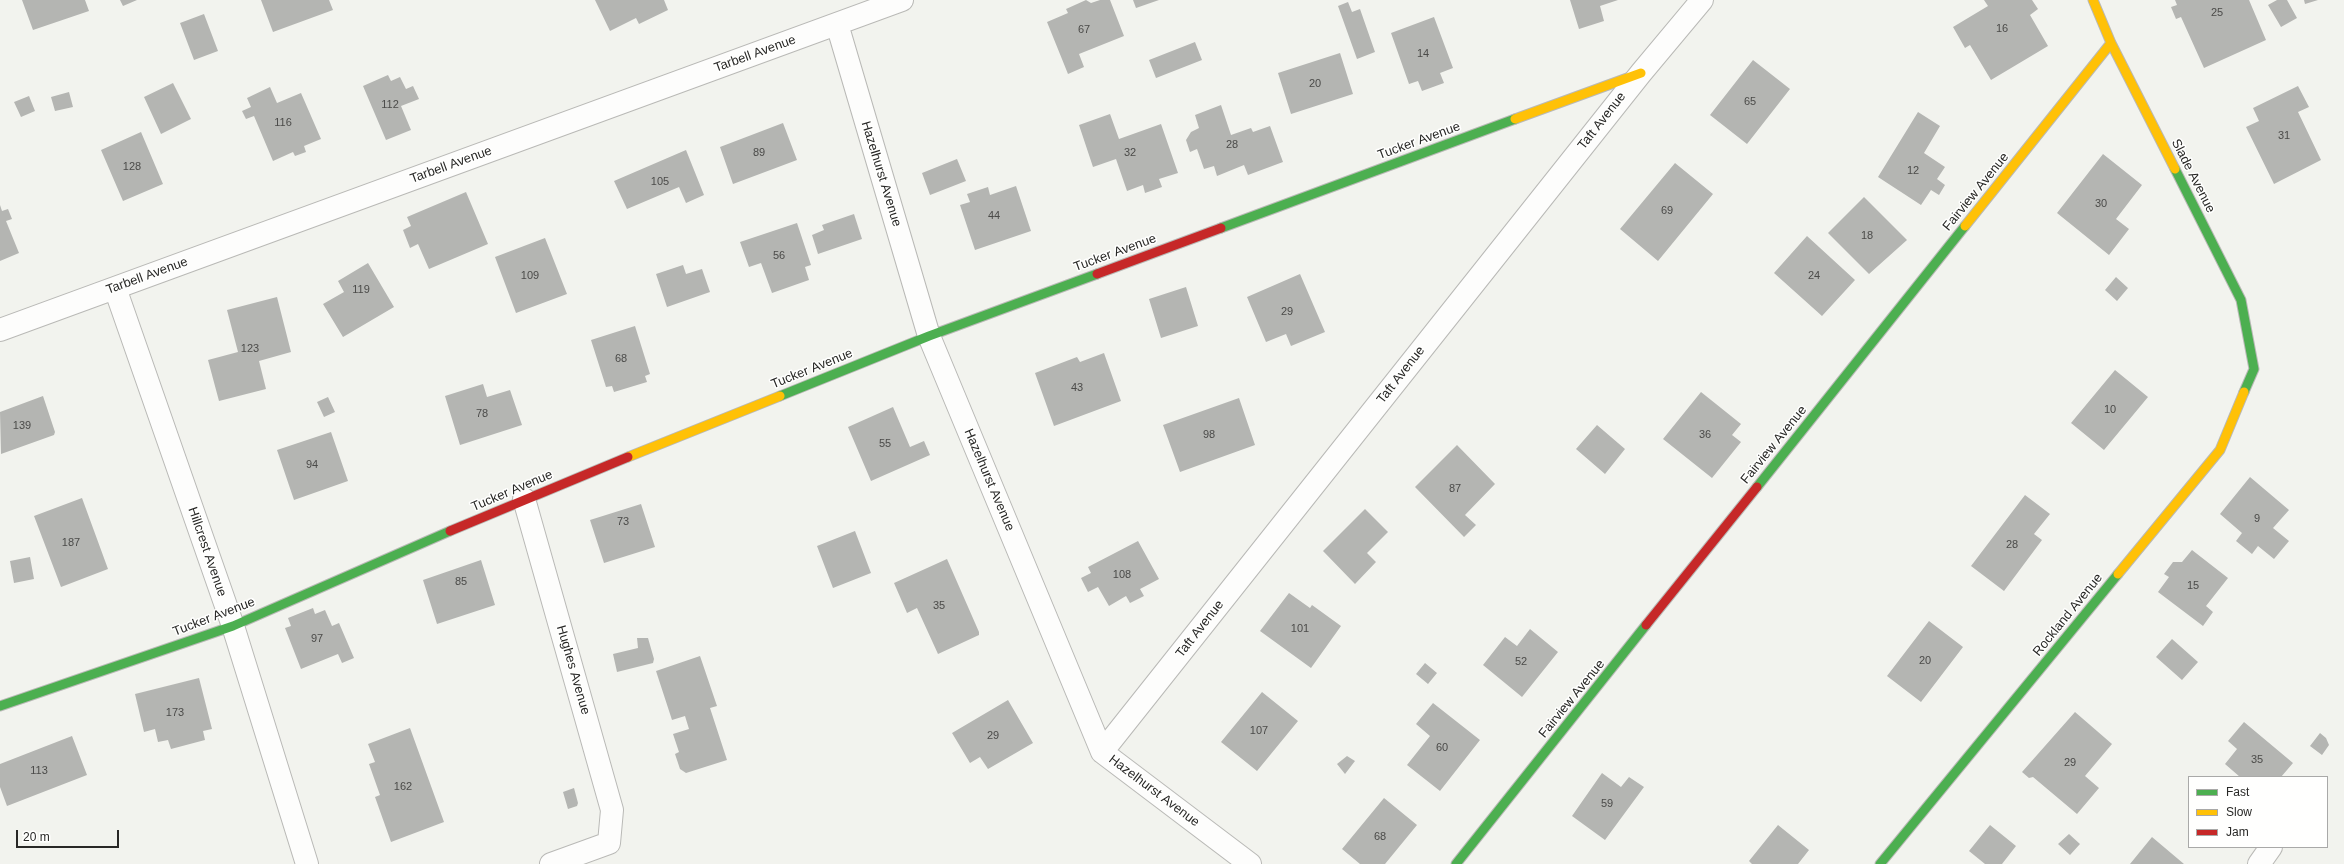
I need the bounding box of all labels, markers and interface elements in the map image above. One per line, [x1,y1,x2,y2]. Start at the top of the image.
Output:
house number: 25 [2211,6,2223,20]
house number: 16 [1996,22,2008,36]
house number: 67 [1078,23,1090,37]
street label: Tarbell Avenue [712,32,798,76]
house number: 14 [1417,47,1429,61]
house number: 20 [1309,77,1321,91]
street label: Taft Avenue [1575,89,1629,153]
house number: 65 [1744,95,1756,109]
house number: 112 [381,98,399,112]
house number: 116 [274,116,292,130]
street label: Hazelhurst Avenue [858,119,904,229]
street label: Tucker Avenue [1376,119,1462,163]
house number: 31 [2278,129,2290,143]
street label: Slade Avenue [2168,136,2218,216]
house number: 28 [1226,138,1238,152]
street label: Tarbell Avenue [408,143,494,187]
house number: 89 [753,146,765,160]
house number: 32 [1124,146,1136,160]
street label: Fairview Avenue [1940,150,2012,234]
house number: 128 [123,160,141,174]
house number: 12 [1907,164,1919,178]
house number: 105 [651,175,669,189]
house number: 30 [2095,197,2107,211]
house number: 69 [1661,204,1673,218]
house number: 44 [988,209,1000,223]
house number: 18 [1861,229,1873,243]
street label: Tucker Avenue [1072,231,1158,275]
house number: 56 [773,249,785,263]
street label: Tarbell Avenue [104,254,190,298]
house number: 109 [521,269,539,283]
house number: 24 [1808,269,1820,283]
house number: 119 [352,283,370,297]
house number: 29 [1281,305,1293,319]
house number: 123 [241,342,259,356]
street label: Taft Avenue [1374,343,1428,407]
street label: Tucker Avenue [769,346,855,392]
house number: 68 [615,352,627,366]
house number: 43 [1071,381,1083,395]
street label: Fairview Avenue [1738,403,1810,487]
house number: 10 [2104,403,2116,417]
house number: 78 [476,407,488,421]
house number: 139 [13,419,31,433]
street label: Hazelhurst Avenue [960,427,1018,533]
house number: 98 [1203,428,1215,442]
house number: 36 [1699,428,1711,442]
house number: 55 [879,437,891,451]
house number: 94 [306,458,318,472]
street label: Tucker Avenue [469,467,555,515]
house number: 87 [1449,482,1461,496]
street label: Hillcrest Avenue [184,505,230,599]
house number: 9 [2254,512,2260,526]
house number: 73 [617,515,629,529]
house number: 187 [62,536,80,550]
house number: 28 [2006,538,2018,552]
house number: 108 [1113,568,1131,582]
street label: Rockland Avenue [2030,571,2106,659]
house number: 85 [455,575,467,589]
house number: 15 [2187,579,2199,593]
street label: Tucker Avenue [171,594,257,640]
street label: Taft Avenue [1173,597,1227,661]
house number: 35 [933,599,945,613]
house number: 101 [1291,622,1309,636]
street label: Hughes Avenue [553,623,593,717]
house number: 97 [311,632,323,646]
house number: 20 [1919,654,1931,668]
house number: 52 [1515,655,1527,669]
street label: Fairview Avenue [1536,657,1608,741]
house number: 173 [166,706,184,720]
house number: 107 [1250,724,1268,738]
house number: 29 [987,729,999,743]
house number: 60 [1436,741,1448,755]
street label: Hazelhurst Avenue [1106,752,1202,830]
house number: 35 [2251,753,2263,767]
house number: 29 [2064,756,2076,770]
house number: 113 [30,764,48,778]
legend [2188,776,2328,848]
house number: 162 [394,780,412,794]
text: Fast [2226,785,2249,799]
house number: 59 [1601,797,1613,811]
text: Slow [2226,805,2252,819]
scale bar [18,822,121,848]
text: Jam [2226,825,2249,839]
text: 20 m [23,830,50,844]
house number: 68 [1374,830,1386,844]

